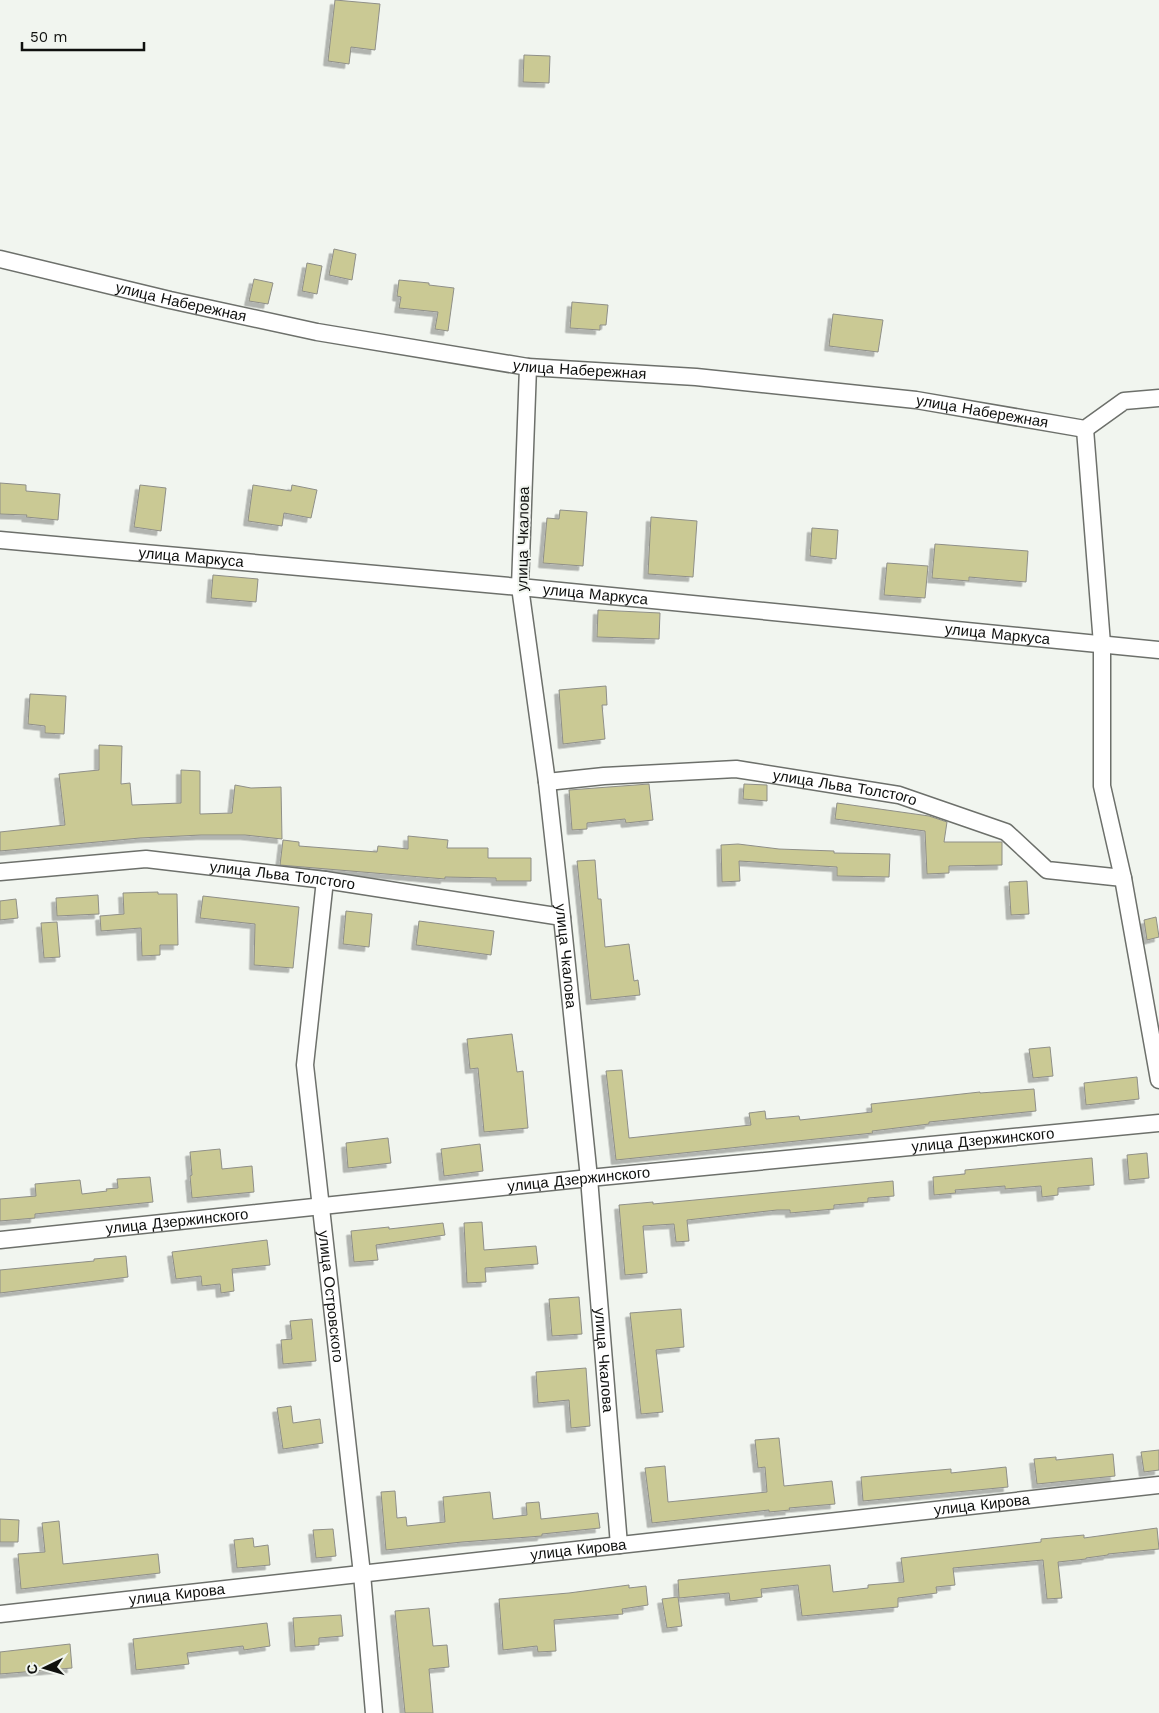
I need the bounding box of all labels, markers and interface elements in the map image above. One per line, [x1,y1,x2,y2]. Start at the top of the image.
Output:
scale bar [22,20,145,52]
text: 50 m [30,28,67,46]
street label: улица Набережная [114,278,248,325]
street label: улица Набережная [512,356,647,383]
street label: улица Набережная [915,391,1050,432]
street label: улица Чкалова [513,486,533,592]
street label: улица Маркуса [138,544,245,571]
street label: улица Маркуса [542,580,650,609]
street label: улица Маркуса [944,620,1052,648]
street label: улица Льва Толстого [772,766,919,810]
street label: улица Льва Толстого [209,858,356,894]
street label: улица Чкалова [552,903,580,1010]
street label: улица Дзержинского [911,1124,1055,1156]
street label: улица Дзержинского [507,1163,651,1196]
street label: улица Дзержинского [105,1205,249,1238]
street label: улица Островского [315,1229,347,1364]
street label: улица Чкалова [591,1307,617,1414]
street label: улица Кирова [933,1490,1031,1519]
street label: улица Кирова [530,1535,628,1564]
street label: улица Кирова [128,1580,226,1609]
north arrow [20,1643,70,1693]
text: С [24,1663,40,1675]

